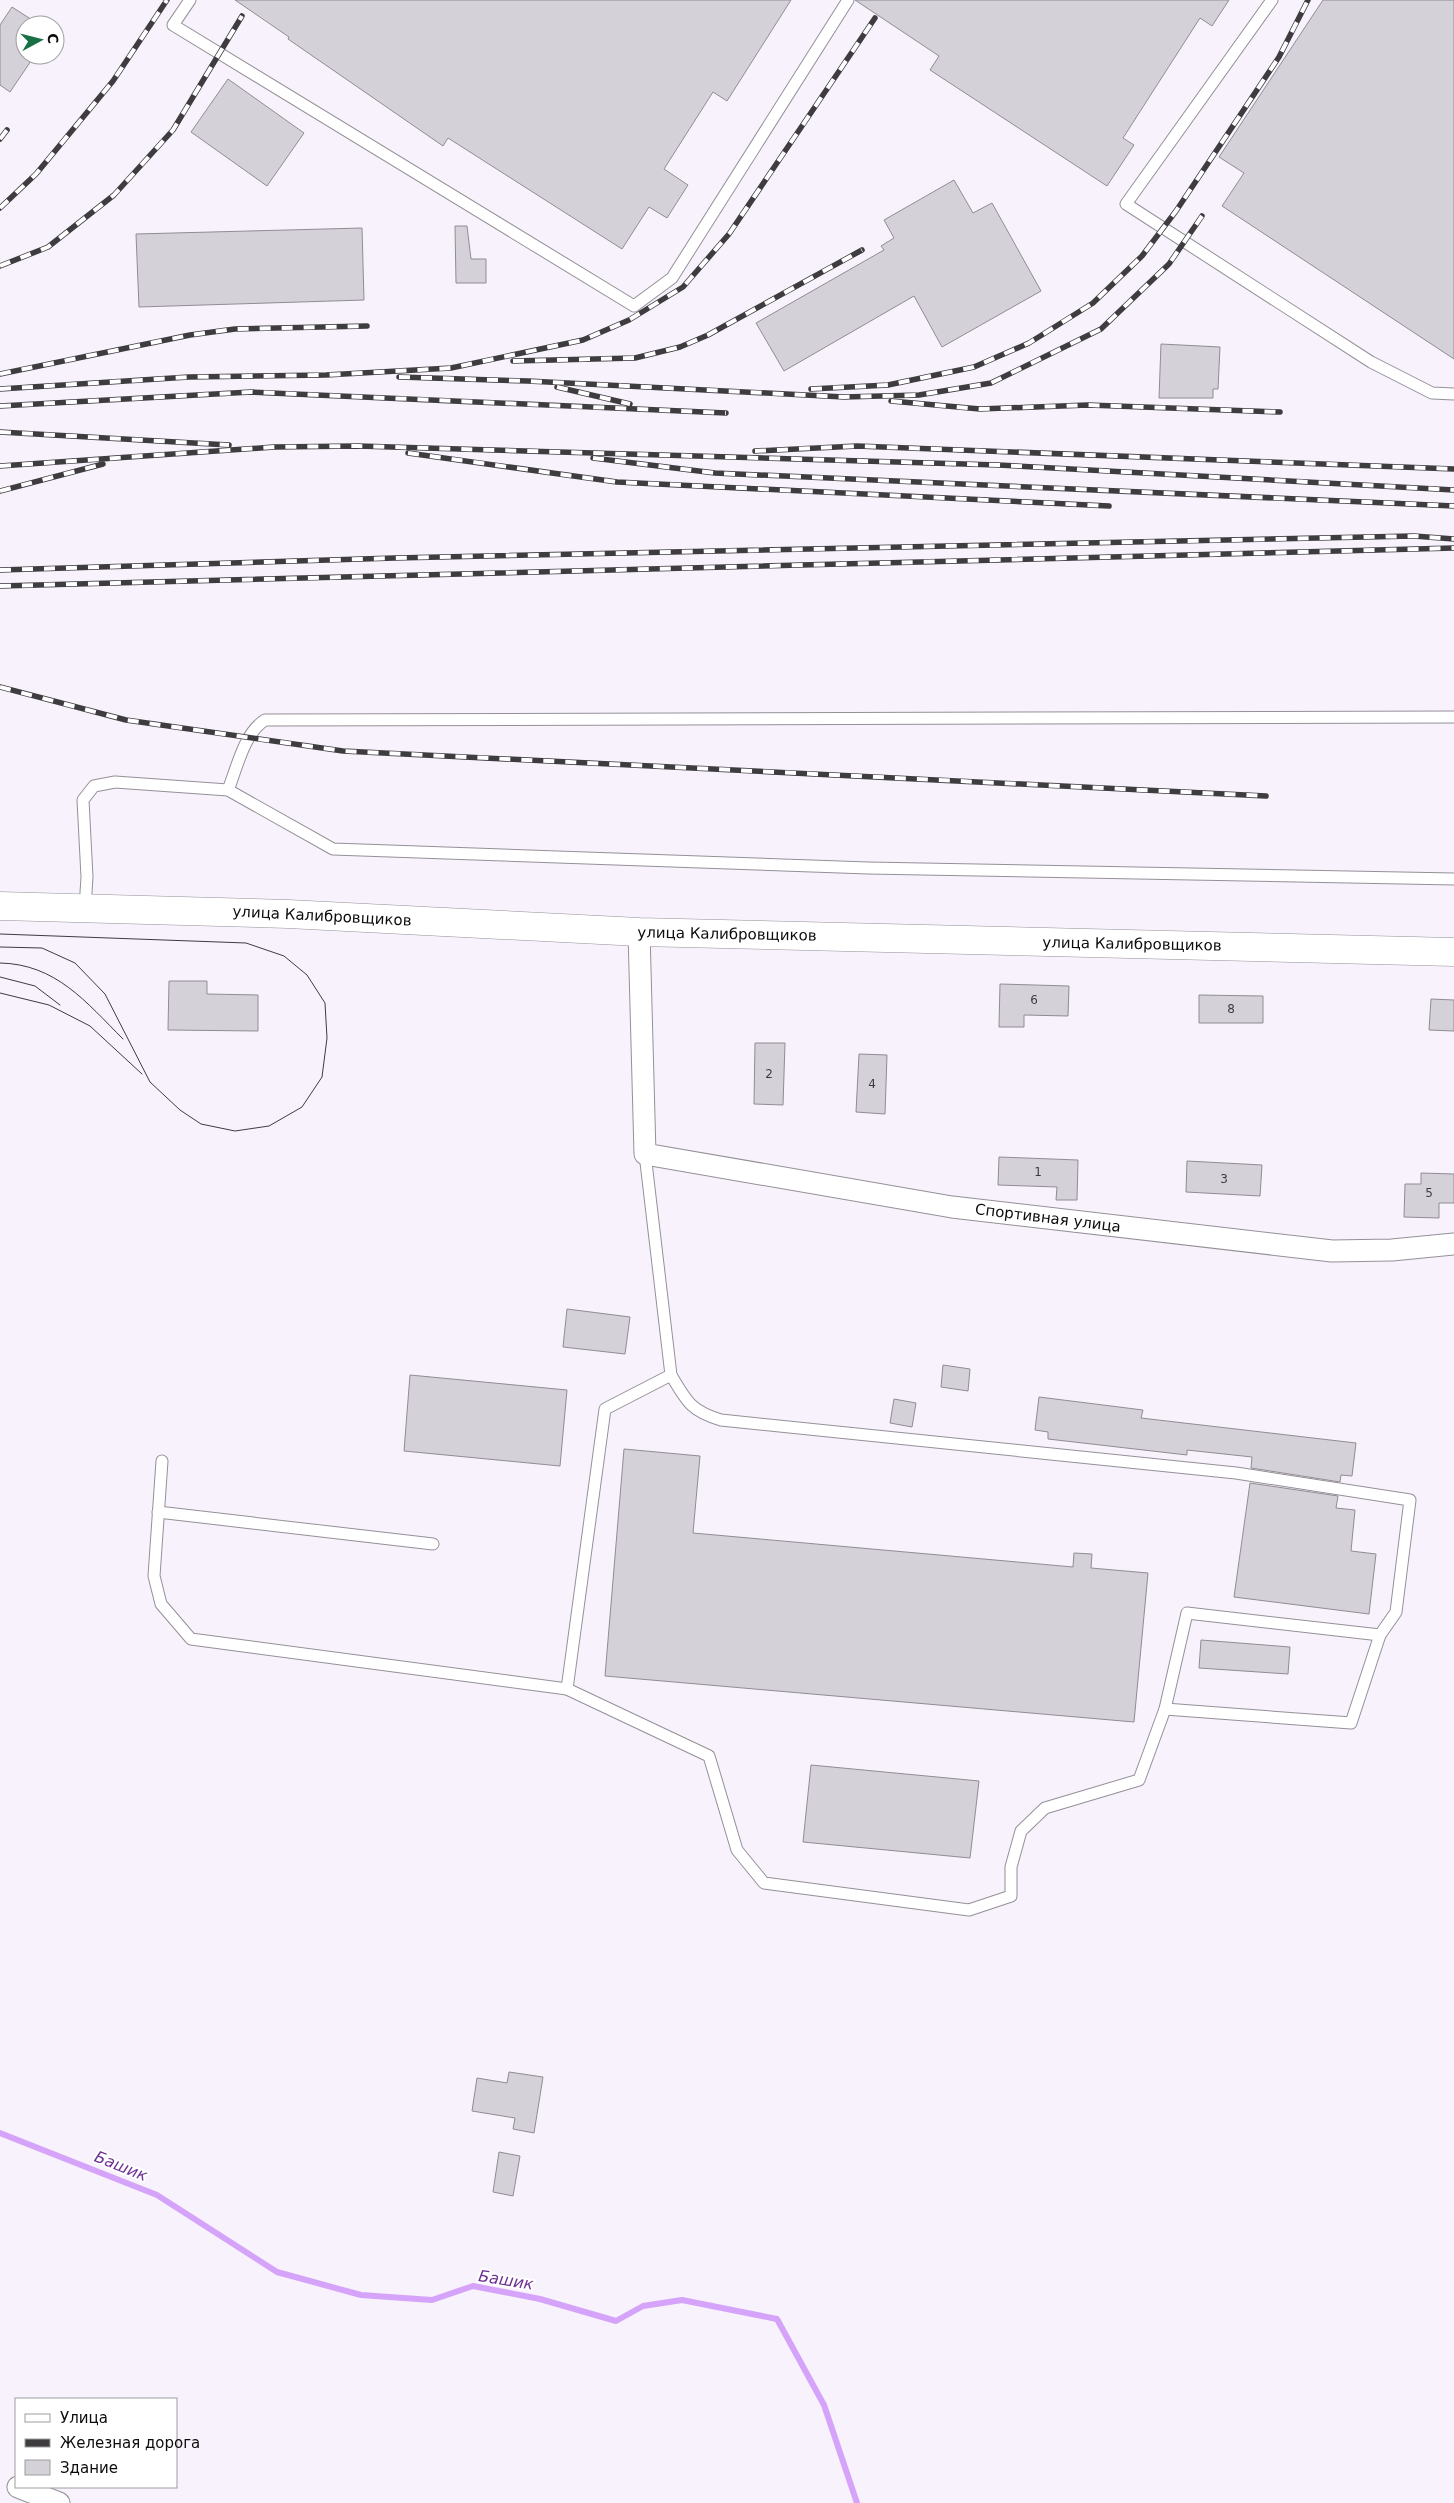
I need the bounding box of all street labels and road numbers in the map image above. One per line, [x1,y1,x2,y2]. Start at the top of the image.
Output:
street label: улица Калибровщиков [232,902,412,930]
street label: улица Калибровщиков [637,923,817,945]
street label: улица Калибровщиков [1042,933,1222,955]
street label: Спортивная улица [974,1200,1122,1236]

